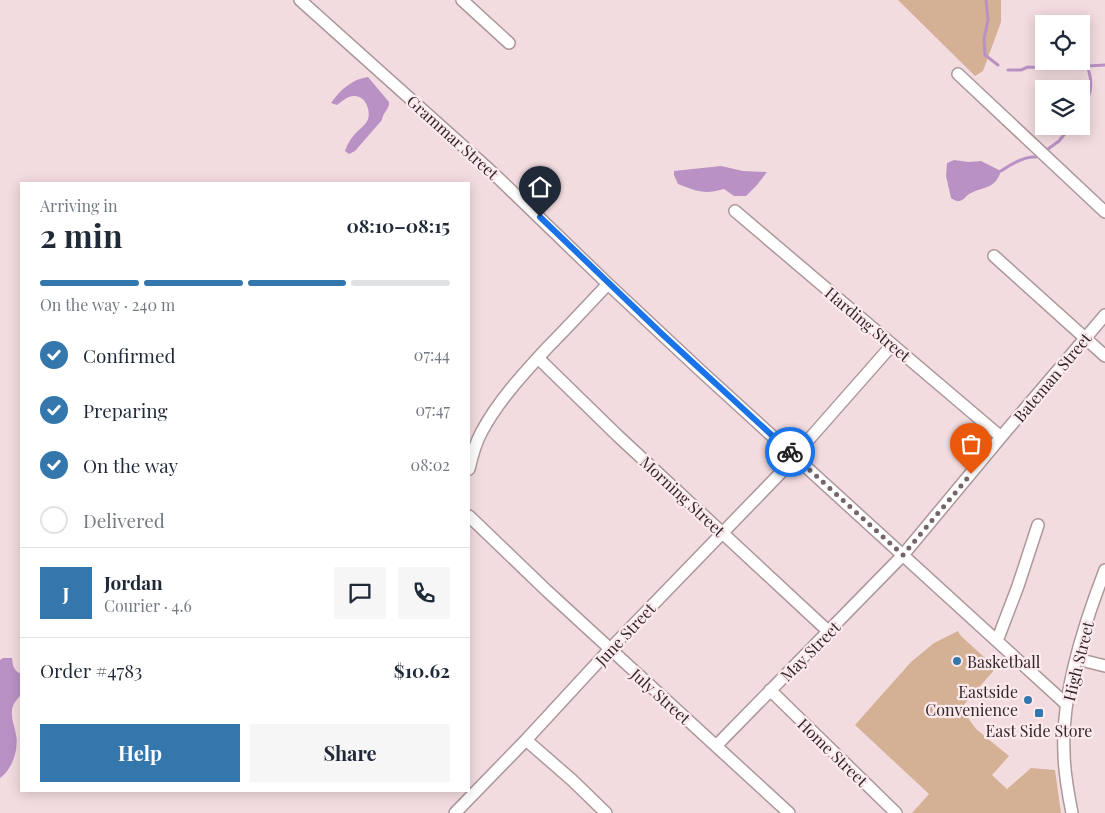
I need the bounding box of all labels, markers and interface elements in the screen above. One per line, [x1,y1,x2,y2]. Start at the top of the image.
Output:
map controls [1035,15,1090,135]
button: locate [1035,15,1090,70]
button: layers [1035,80,1090,135]
street label: Grammar Street [403,90,504,184]
pin [519,166,561,217]
icon: home [526,173,554,201]
text: Arriving in [40,195,118,216]
text: 08:10–08:15 [346,212,450,238]
text: 2 min [40,213,123,256]
street label: Harding Street [821,282,915,366]
text: On the way · 240 m [40,294,175,315]
street label: Bateman Street [1008,328,1096,426]
icon: check [40,341,68,369]
text: Confirmed [83,342,176,368]
text: 07:44 [414,344,450,365]
icon: check [40,396,68,424]
text: Preparing [83,397,168,423]
text: 07:47 [415,399,450,420]
pin [950,423,992,474]
courier [765,427,815,477]
icon: bag [957,430,985,458]
icon: bike [776,438,804,466]
icon: check [40,451,68,479]
street label: Morning Street [636,451,730,541]
text: On the way [83,452,178,478]
text: 08:02 [411,454,450,475]
text: Delivered [83,507,165,533]
button: chat [334,567,386,619]
button: phone [398,567,450,619]
text: Jordan [104,569,163,595]
text: J [63,580,69,606]
text: Courier · 4.6 [104,595,192,616]
street label: June Street [590,598,660,671]
street label: May Street [776,616,845,685]
street label: High Street [1058,619,1098,703]
place label: Basketball [967,651,1041,672]
marker: Basketball [951,655,963,667]
text: Order #4783 [40,657,142,683]
text: $10.62 [394,657,450,683]
street label: July Street [626,663,696,729]
place label: Eastside Convenience [925,681,1018,720]
marker: Eastside Convenience [1022,694,1034,706]
marker: East Side Store [1033,707,1045,719]
street label: Home Street [793,713,873,791]
place label: East Side Store [986,720,1092,741]
button: Help [40,724,240,782]
button: Share [250,724,450,782]

